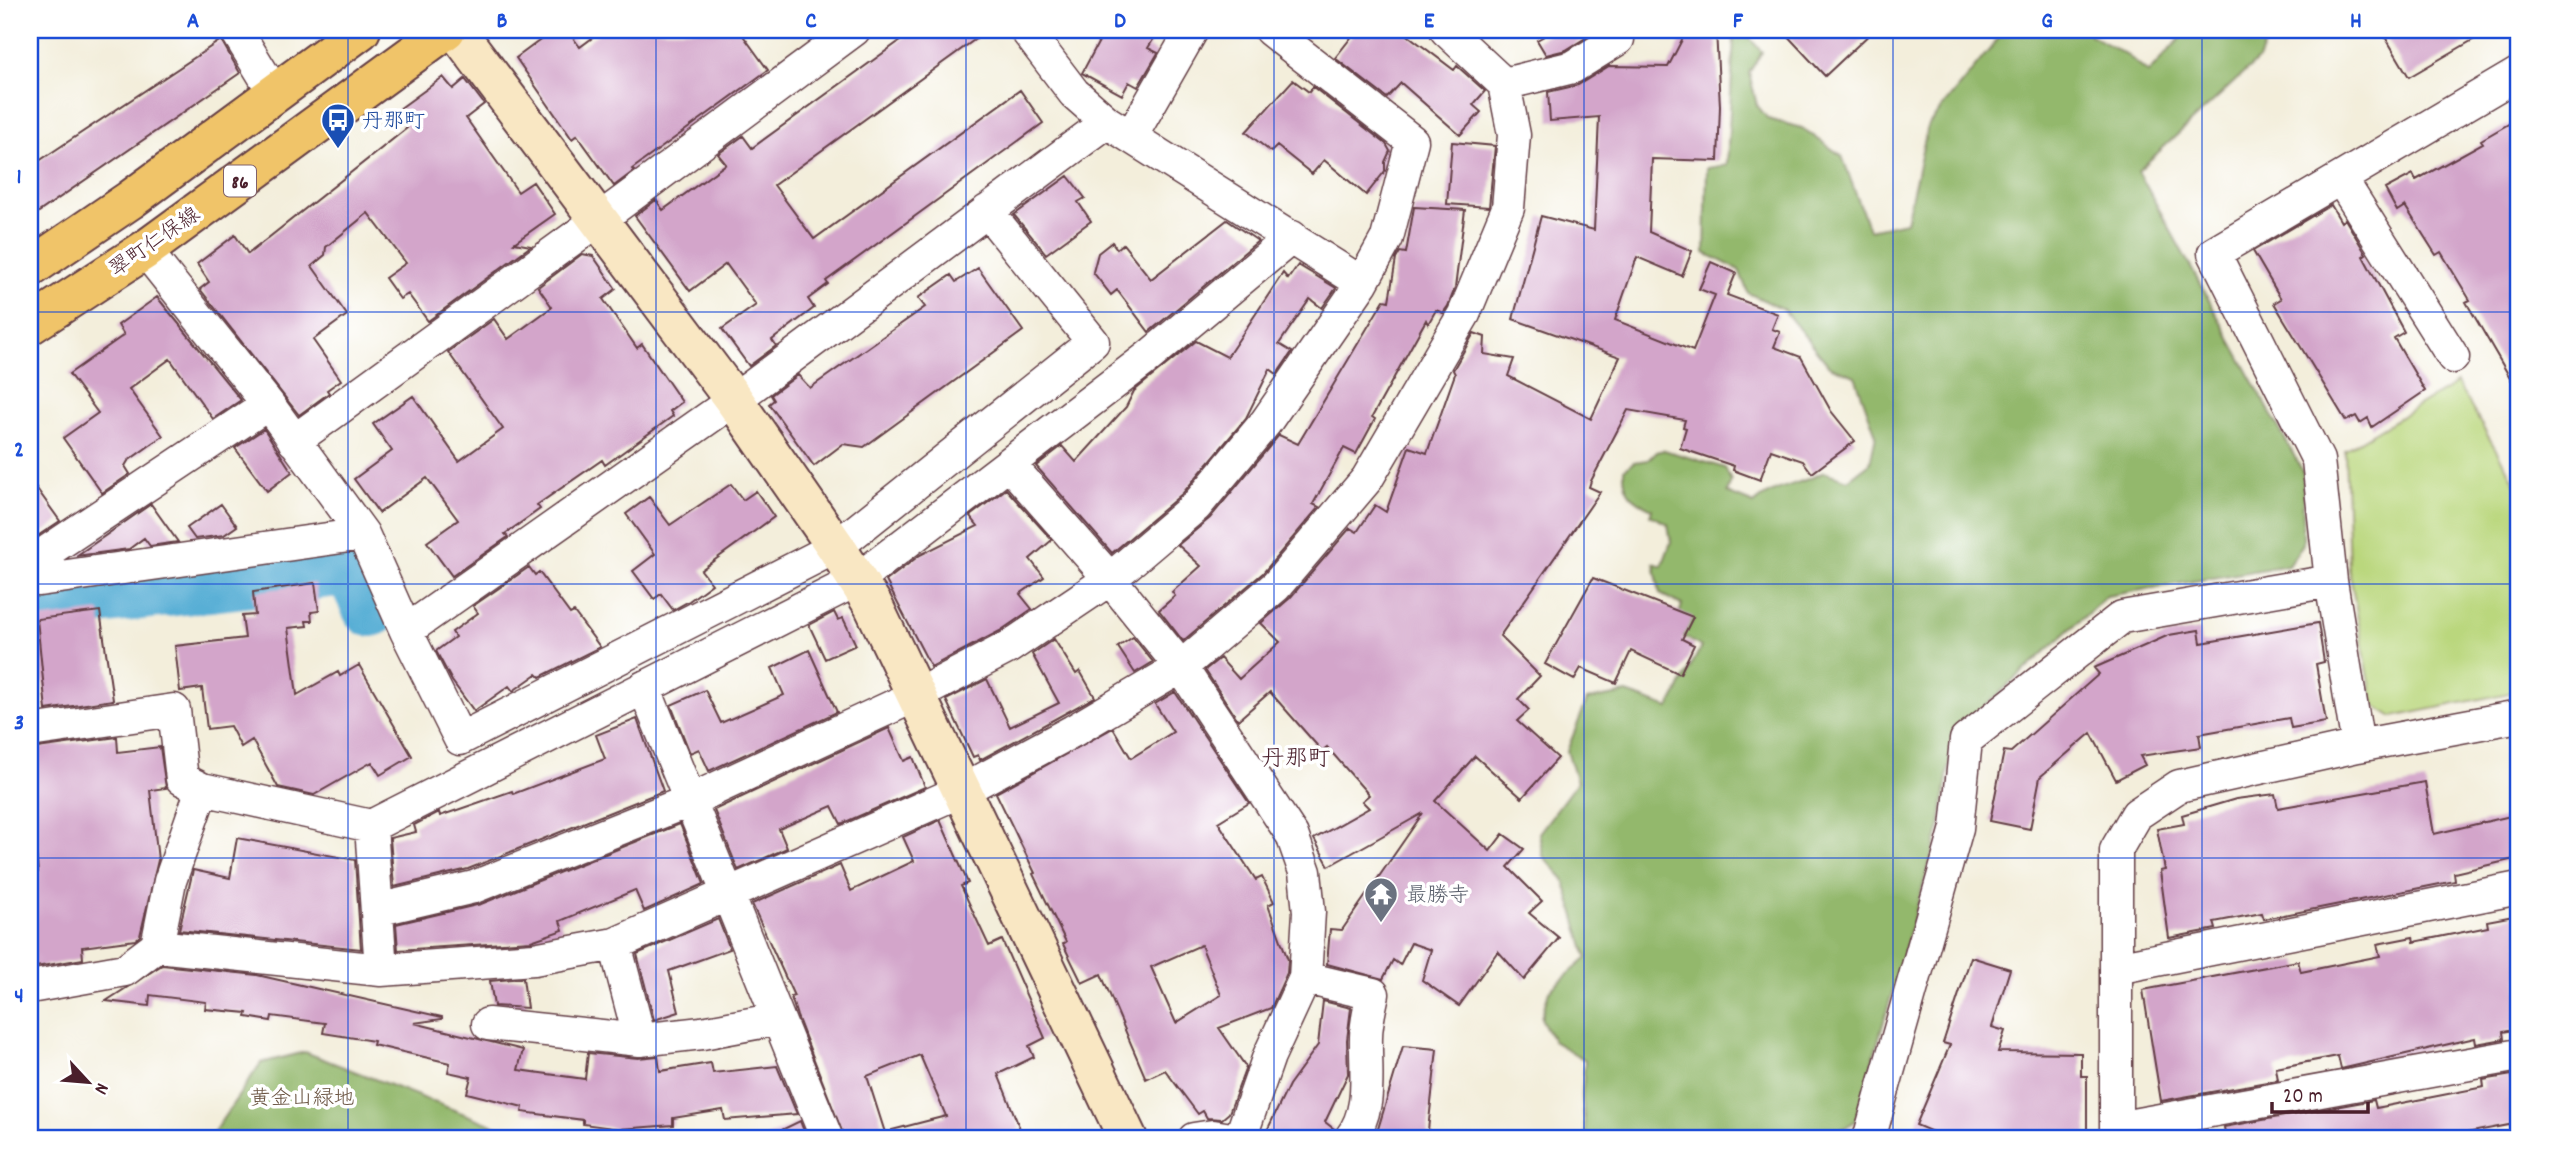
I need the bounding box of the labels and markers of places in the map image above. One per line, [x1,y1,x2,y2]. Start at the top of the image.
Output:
bus stop icon: 丹那町 [319,101,357,150]
place label: 丹那町 [362,108,425,138]
temple icon: 最勝寺 [1362,875,1400,924]
place label: 最勝寺 [1406,882,1469,912]

